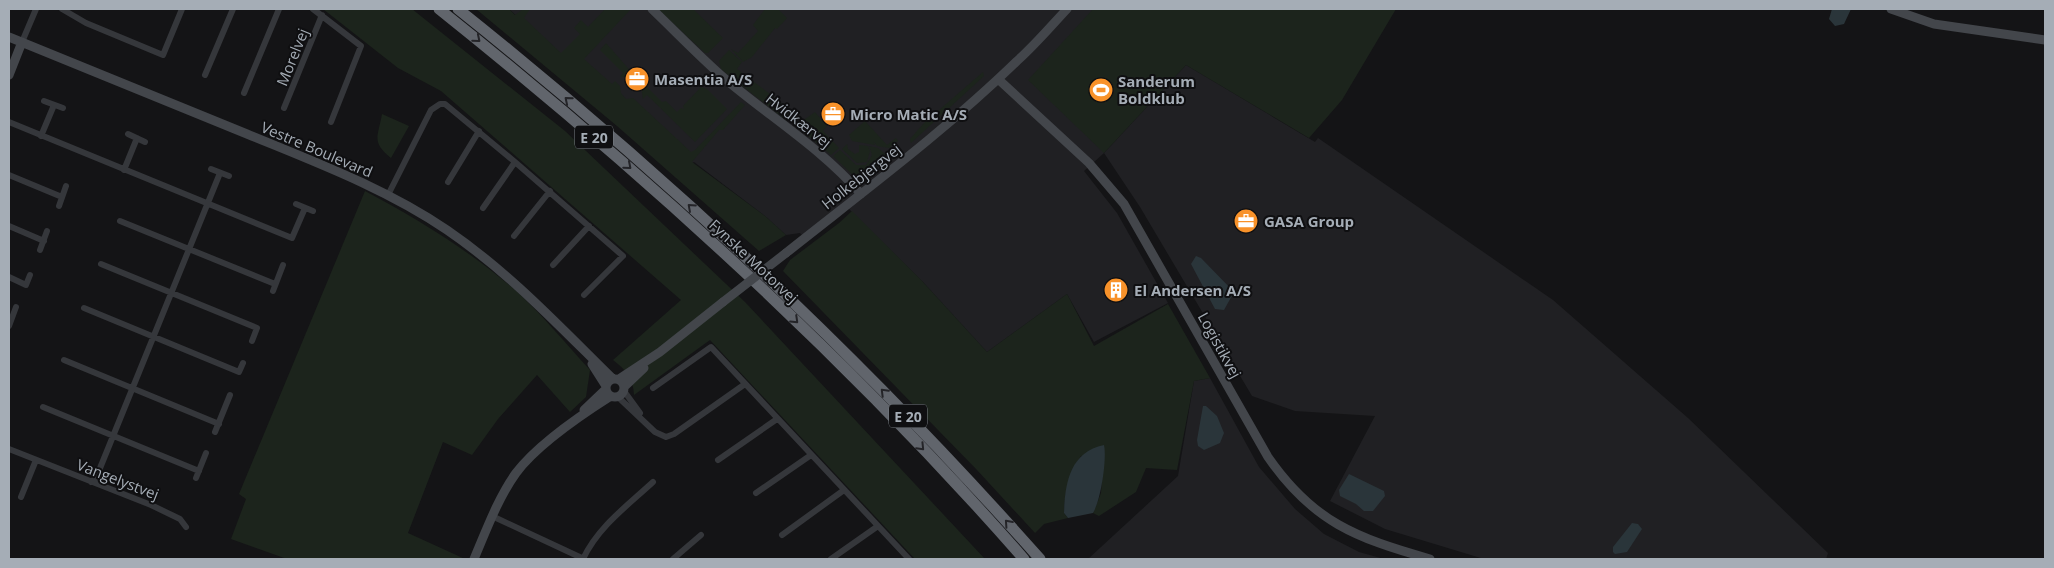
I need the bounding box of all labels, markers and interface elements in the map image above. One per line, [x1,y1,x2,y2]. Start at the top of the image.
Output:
street label: Morelvej [271,25,313,89]
one-way arrow [471,34,480,42]
office icon: Masentia A/S [624,66,650,92]
place label: Masentia A/S [654,69,752,89]
place label: Sanderum Boldklub [1118,71,1195,108]
sports icon: Sanderum Boldklub [1088,77,1114,103]
street label: Hvidkærvej [762,88,836,152]
one-way arrow [565,97,574,106]
office icon: Micro Matic A/S [820,101,846,127]
place label: Micro Matic A/S [850,104,967,124]
street label: Vestre Boulevard [258,116,376,182]
road number: E 20 [575,125,613,148]
street label: Holkebjergvej [817,139,905,213]
one-way arrow [623,161,632,170]
one-way arrow [688,204,697,213]
office icon: GASA Group [1233,208,1259,234]
place label: GASA Group [1264,211,1354,231]
street label: Fynske Motorvej [705,215,803,307]
building icon: El Andersen A/S [1103,277,1129,303]
place label: El Andersen A/S [1134,280,1251,300]
street label: Logistikvej [1194,308,1246,382]
one-way arrow [789,314,798,323]
one-way arrow [881,389,890,398]
road number: E 20 [889,404,927,428]
one-way arrow [915,442,924,451]
street label: Vangelystvej [74,454,162,504]
one-way arrow [1004,519,1013,528]

